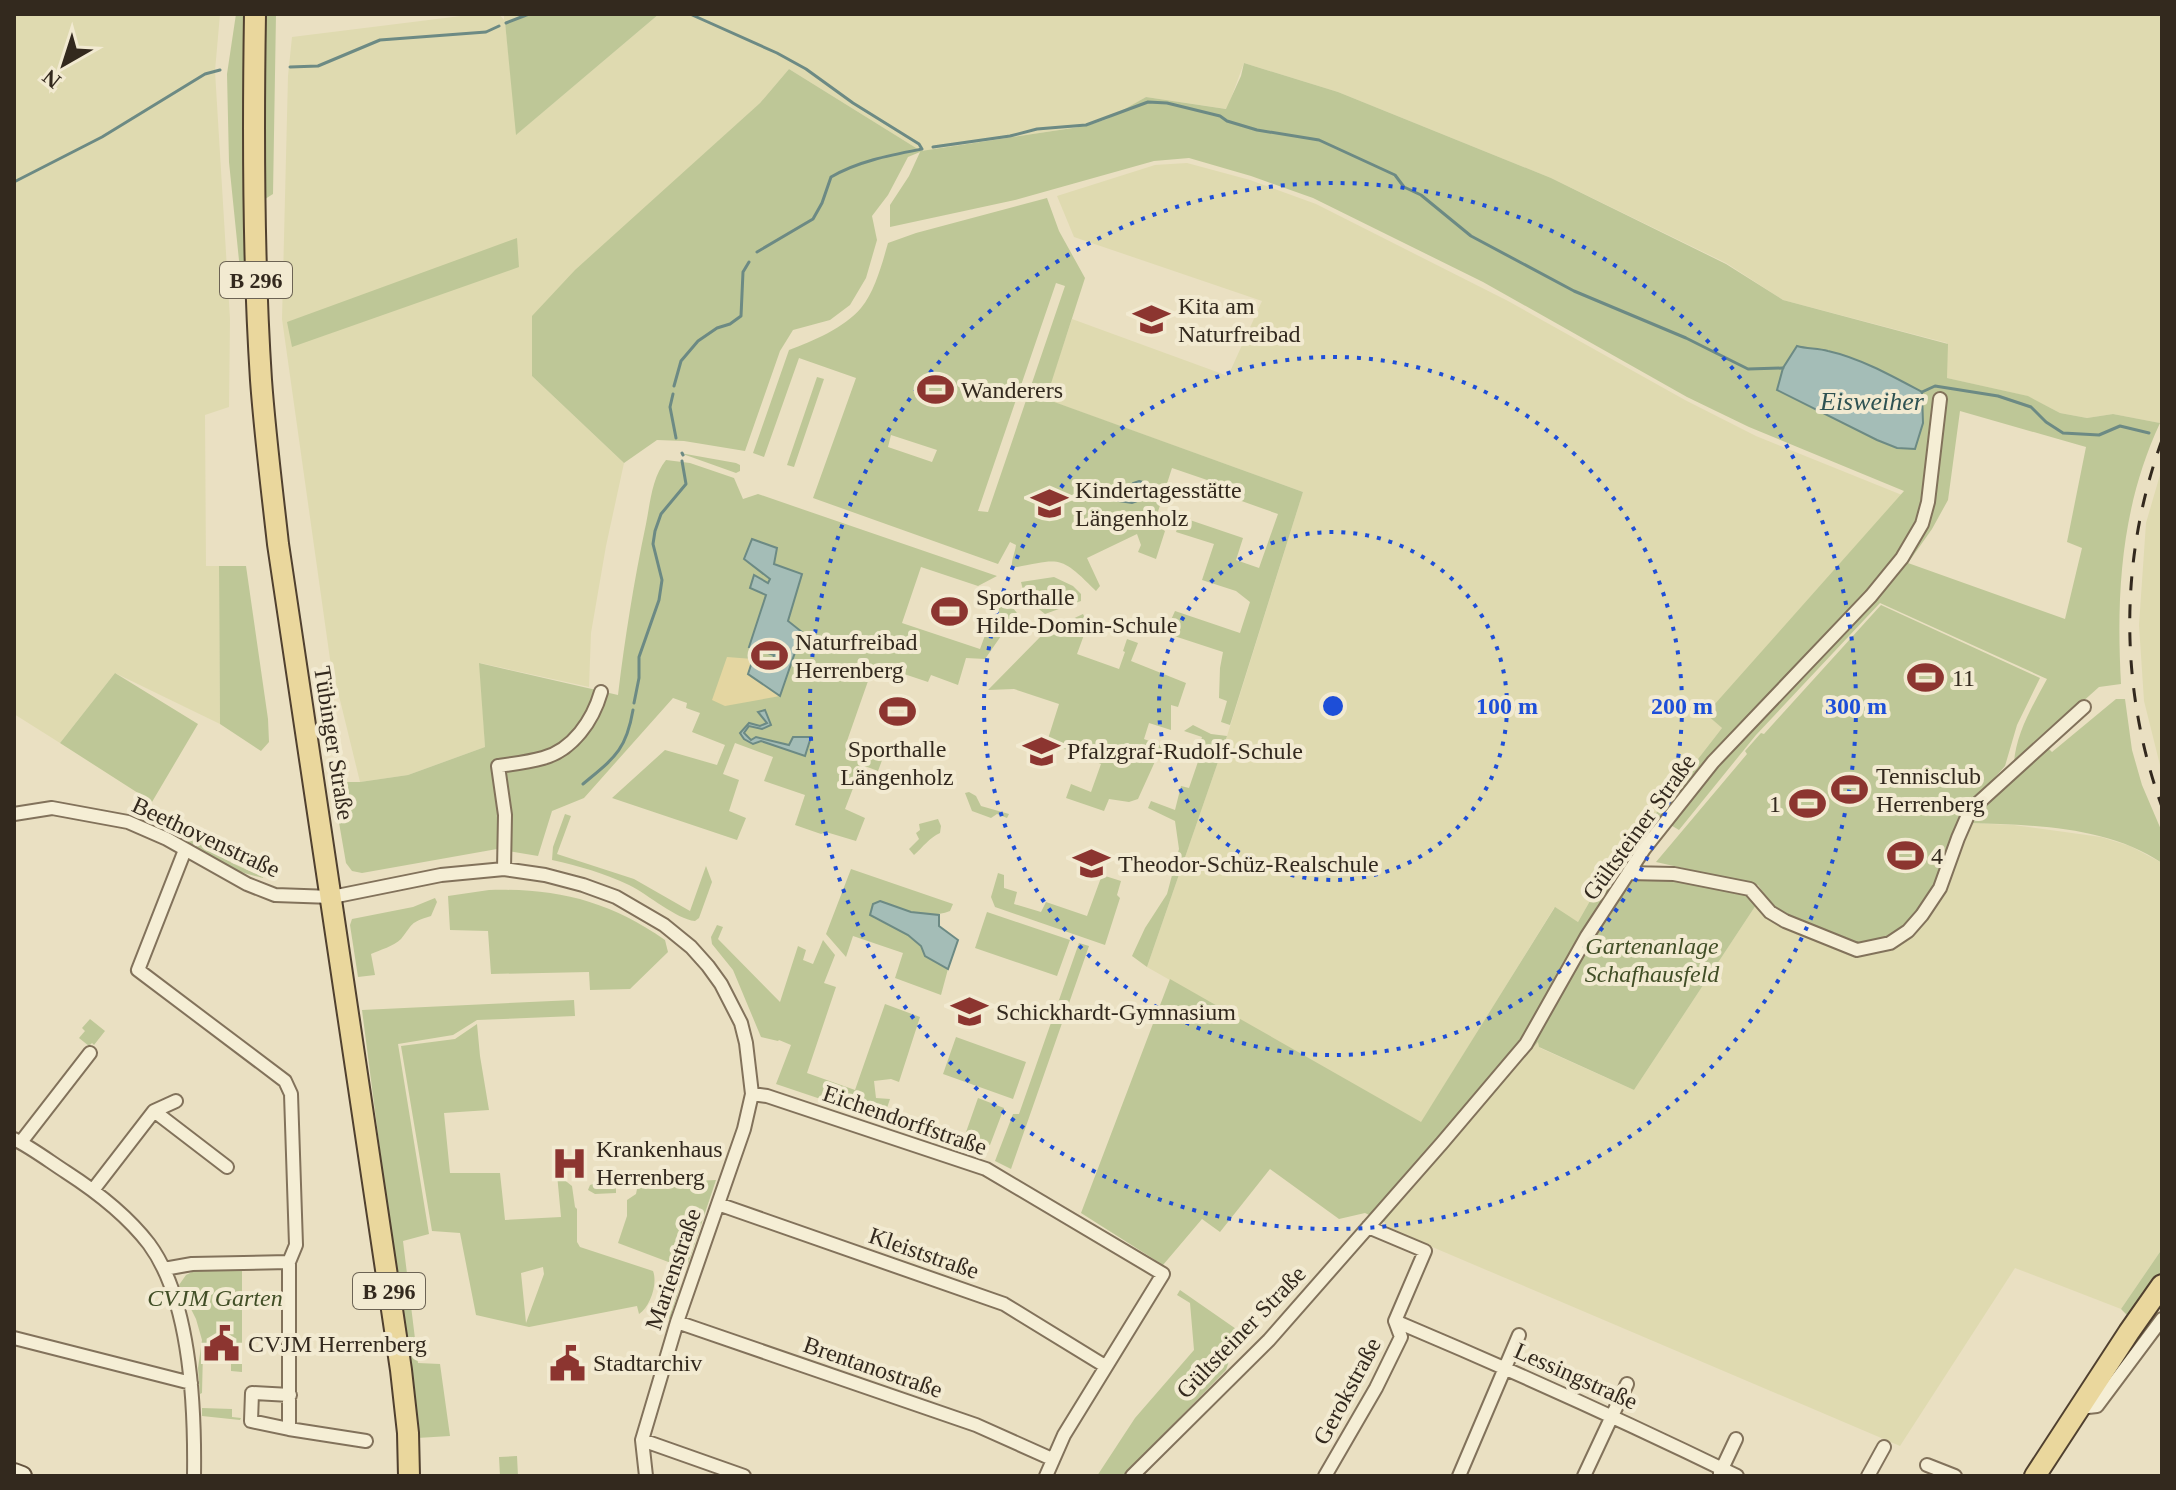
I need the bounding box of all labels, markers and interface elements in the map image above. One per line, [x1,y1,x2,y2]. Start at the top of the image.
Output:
north arrow [24,24,104,104]
text: N [38,64,66,94]
road number: B 296 [220,262,292,298]
place label: Kita am Naturfreibad [1178,293,1301,347]
school or university icon: Kita am Naturfreibad [1133,301,1171,339]
sports icon: Wanderers [916,371,954,409]
place label: Wanderers [961,377,1063,403]
water label: Eisweiher [1819,387,1925,416]
place label: Kindertagesstätte Längenholz [1075,477,1242,531]
school or university icon: Kindertagesstätte Längenholz [1030,485,1068,523]
place label: Sporthalle Hilde-Domin-Schule [976,584,1177,638]
sports icon: Sporthalle Hilde-Domin-Schule [931,592,969,630]
place label: Naturfreibad Herrenberg [795,629,918,683]
sports icon: Naturfreibad Herrenberg [750,637,788,675]
sports icon: 11 [1907,659,1945,697]
street label: Tübinger Straße [309,664,359,822]
place label: 11 [1952,665,1975,691]
centre of rings [1319,692,1347,720]
sports icon: Sporthalle Längenholz [878,693,916,731]
text: 100 m [1476,693,1538,719]
text: 200 m [1651,693,1713,719]
text: 300 m [1825,693,1887,719]
school or university icon: Pfalzgraf-Rudolf-Schule [1022,732,1060,770]
place label: Sporthalle Längenholz [840,736,954,790]
place label: Pfalzgraf-Rudolf-Schule [1067,738,1303,764]
street label: Gültsteiner Straße [1577,749,1701,905]
place label: Tennisclub Herrenberg [1876,763,1985,817]
sports icon: Tennisclub Herrenberg [1831,771,1869,809]
sports icon: 1 [1788,785,1826,823]
street label: Beethovenstraße [128,791,284,883]
place label: 1 [1769,791,1781,817]
sports icon: 4 [1886,837,1924,875]
place label: 4 [1931,843,1943,869]
school or university icon: Theodor-Schüz-Realschule [1073,845,1111,883]
place label: Theodor-Schüz-Realschule [1118,851,1379,877]
park label: Gartenanlage Schafhausfeld [1585,933,1720,987]
school or university icon: Schickhardt-Gymnasium [951,993,989,1031]
place label: Schickhardt-Gymnasium [996,999,1236,1025]
street label: Eichendorffstraße [820,1080,990,1160]
place label: Krankenhaus Herrenberg [596,1136,723,1190]
hospital icon: Krankenhaus Herrenberg [551,1144,589,1182]
street label: Marienstraße [640,1205,706,1333]
street label: Kleiststraße [866,1222,982,1284]
street label: Gültsteiner Straße [1171,1260,1311,1404]
road number: B 296 [353,1273,425,1309]
park label: CVJM Garten [147,1285,283,1311]
public building icon: CVJM Herrenberg [203,1325,241,1363]
place label: CVJM Herrenberg [248,1331,427,1357]
street label: Brentanostraße [800,1331,946,1403]
street label: Gerokstraße [1308,1333,1386,1449]
street label: Lessingstraße [1510,1337,1642,1415]
public building icon: Stadtarchiv [548,1344,586,1382]
place label: Stadtarchiv [593,1350,702,1376]

